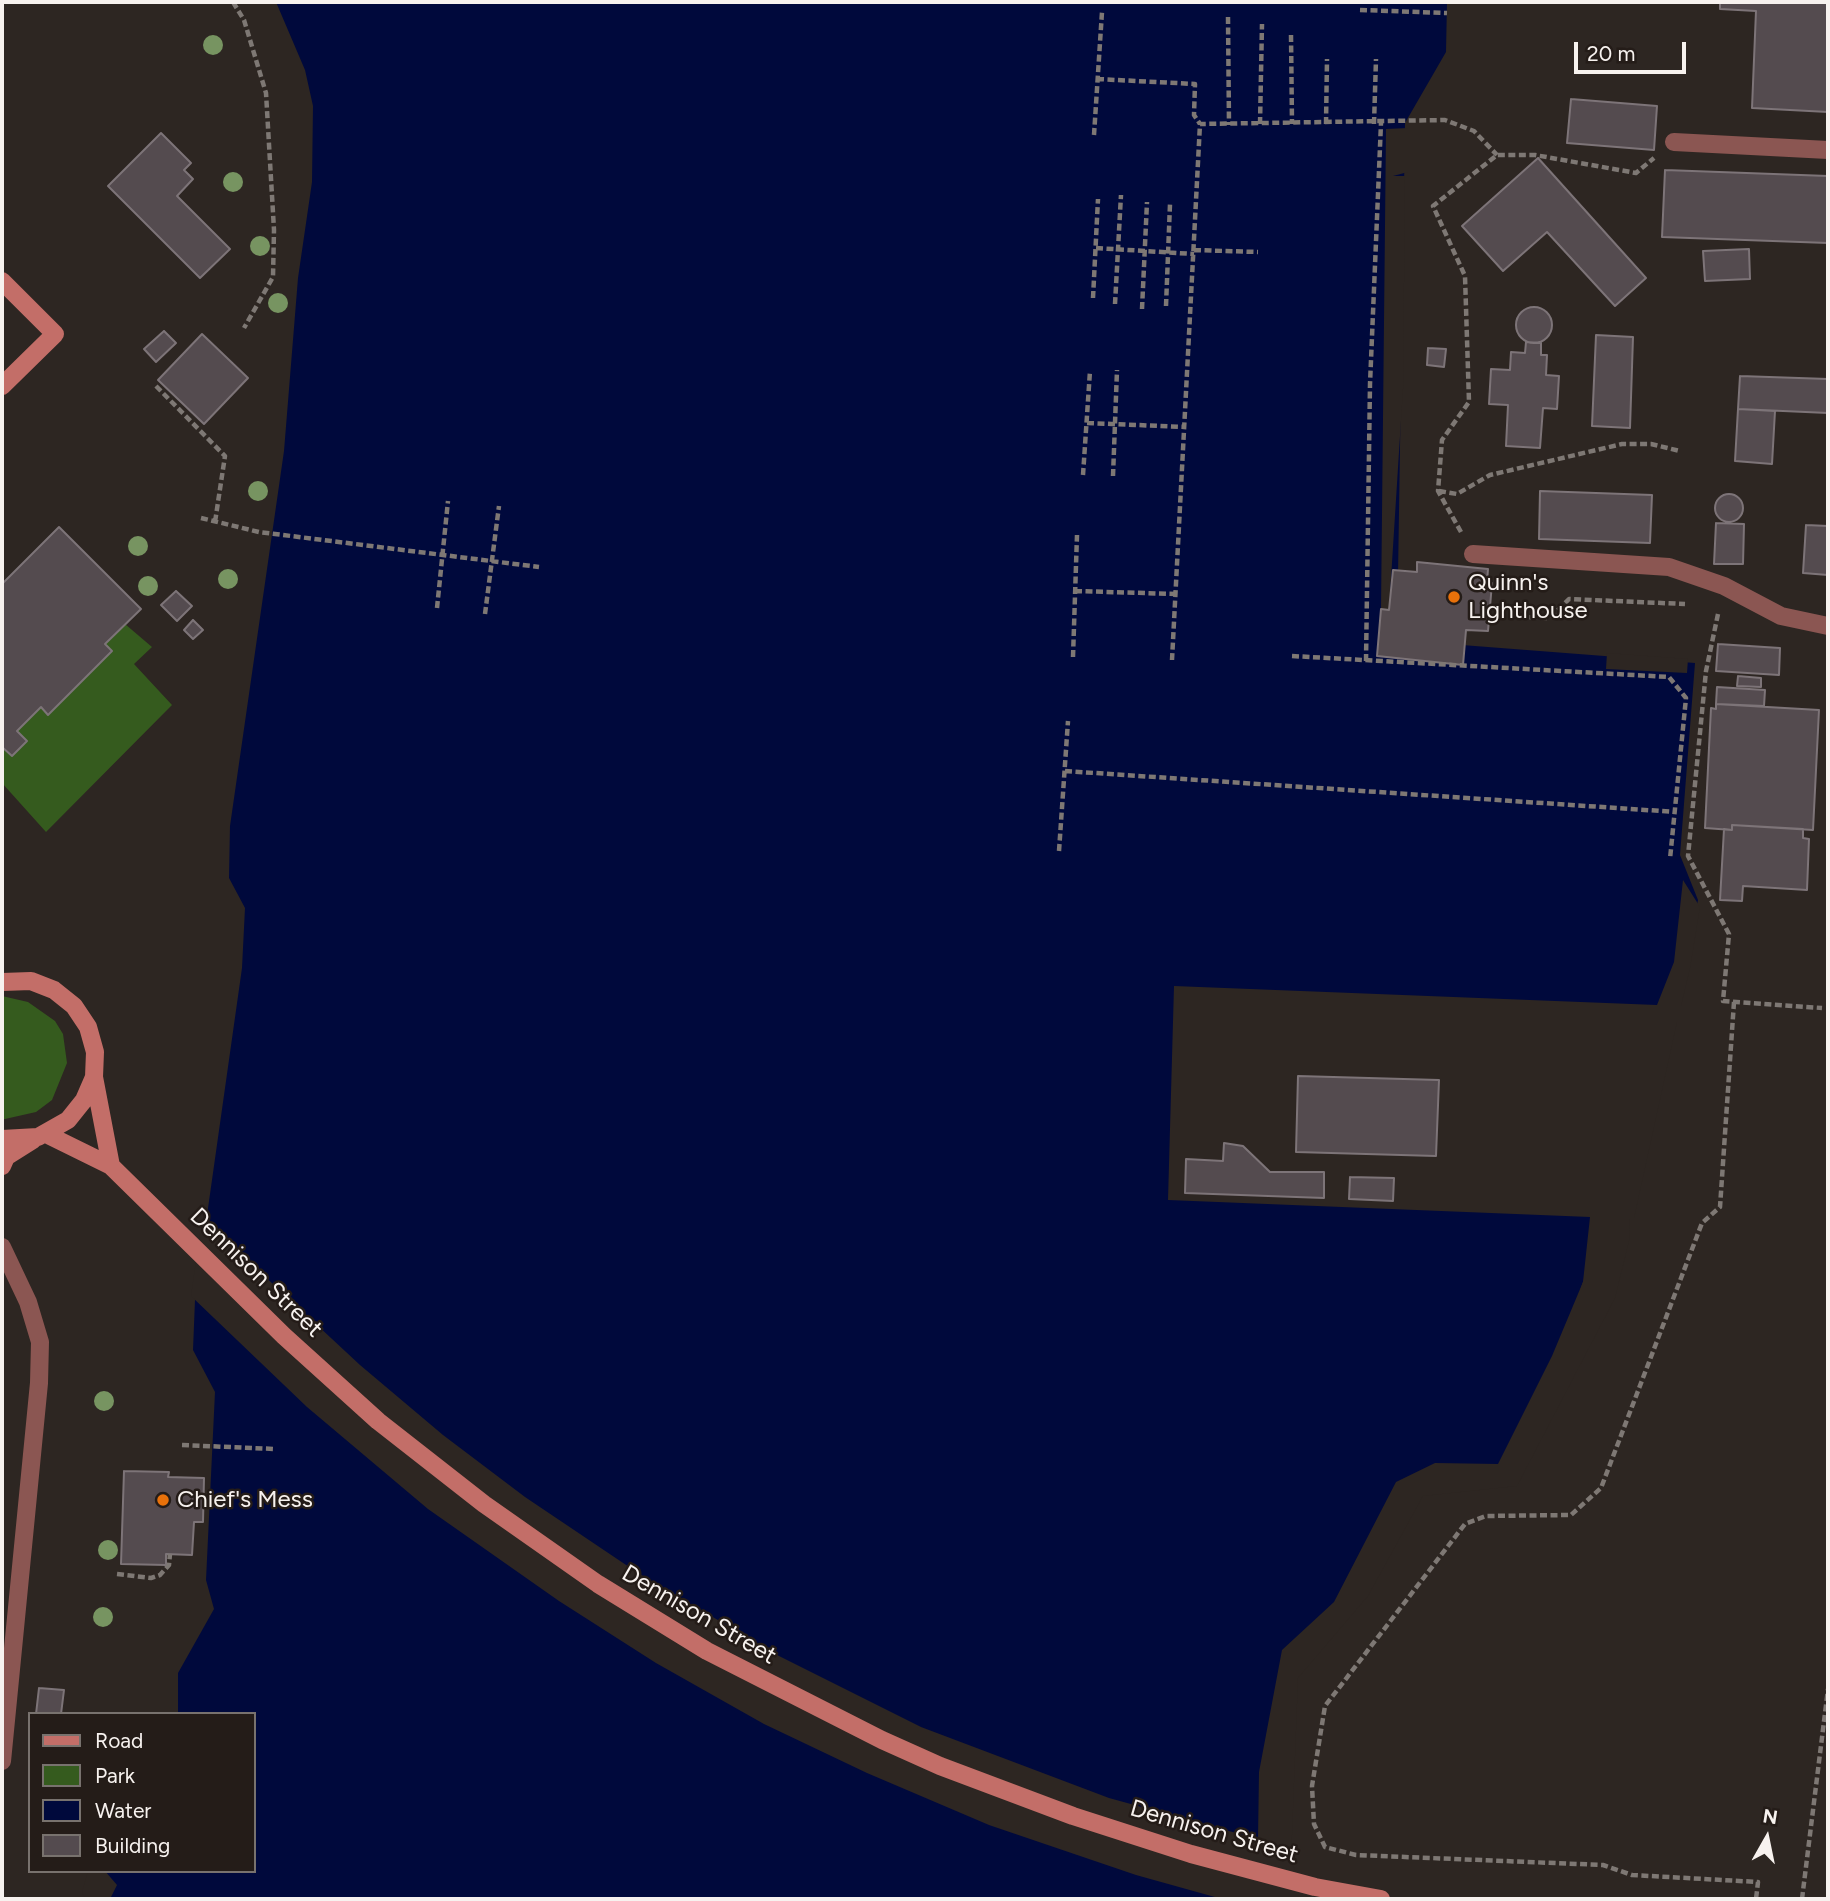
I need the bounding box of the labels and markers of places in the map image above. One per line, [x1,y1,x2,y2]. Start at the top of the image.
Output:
place label: Quinn's Lighthouse [1468,569,1588,625]
marker: Quinn's Lighthouse [1446,589,1462,605]
place label: Chief's Mess [177,1486,313,1514]
marker: Chief's Mess [155,1492,171,1508]

